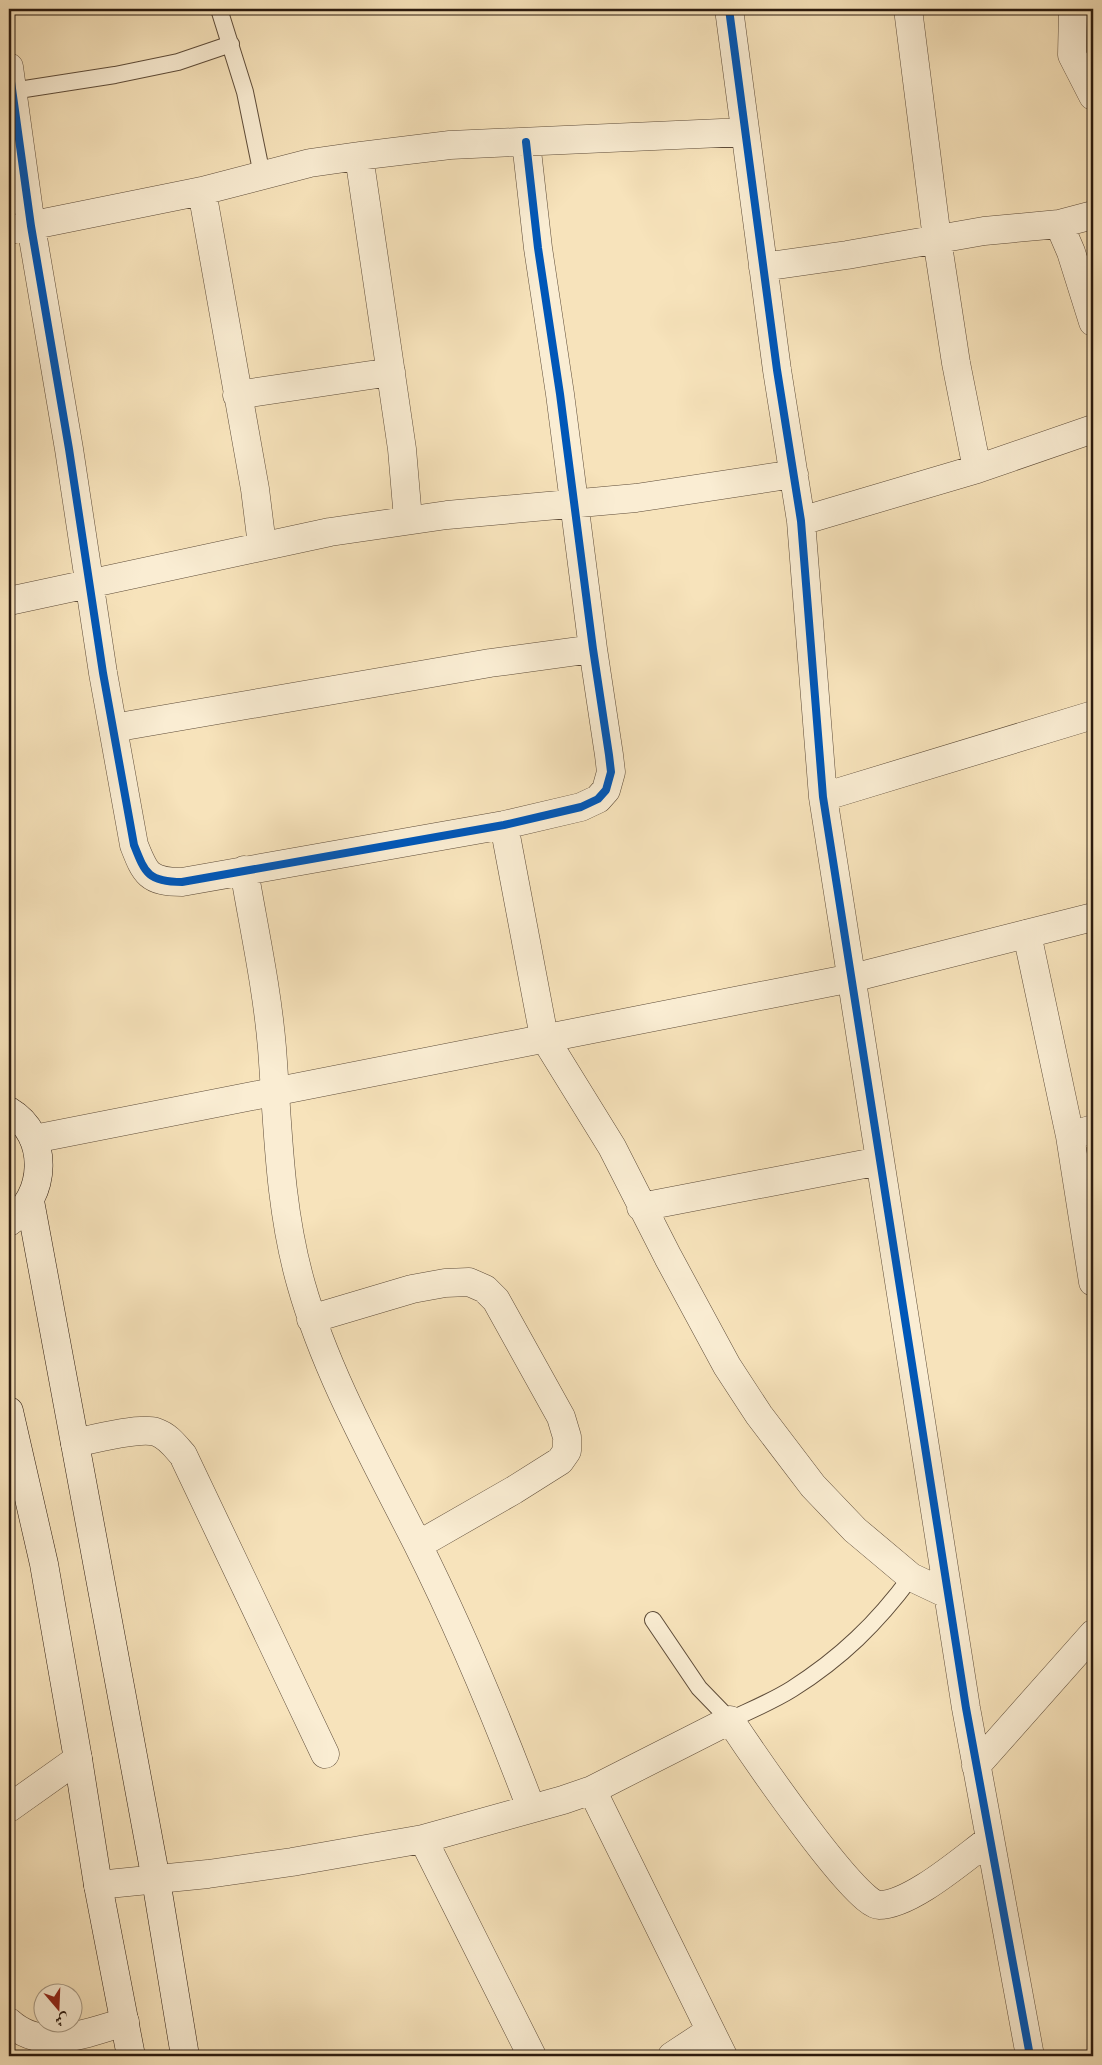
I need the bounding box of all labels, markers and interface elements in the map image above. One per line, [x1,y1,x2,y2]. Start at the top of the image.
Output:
north arrow [32,1982,82,2032]
text: ش [52,2009,72,2032]

